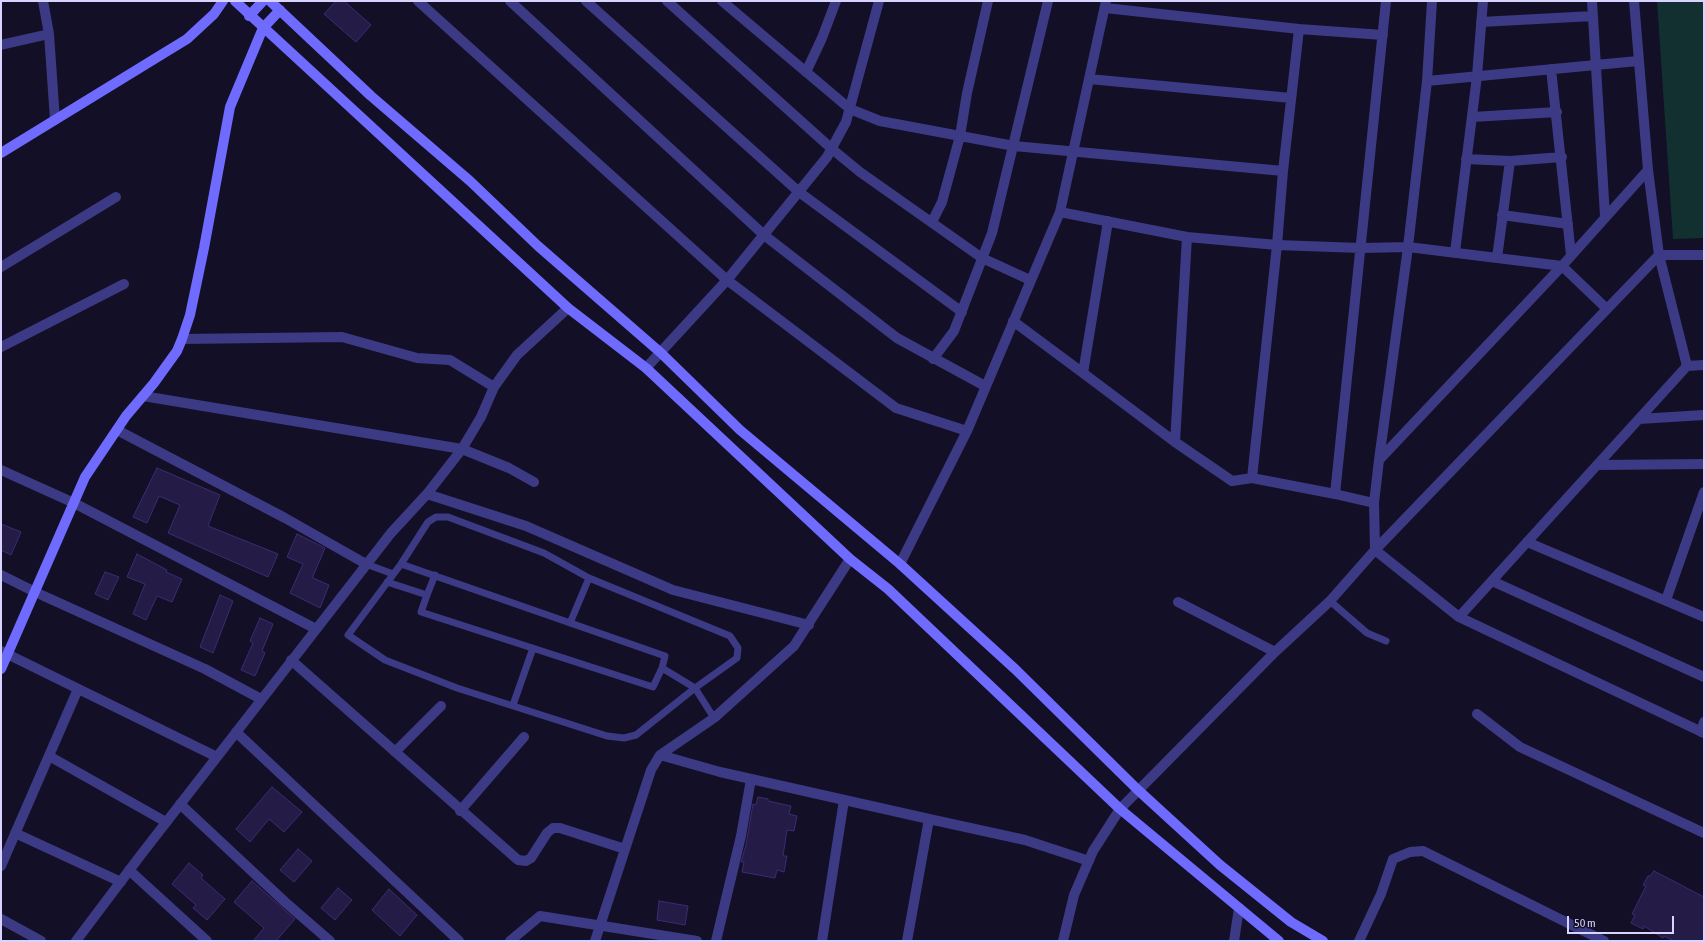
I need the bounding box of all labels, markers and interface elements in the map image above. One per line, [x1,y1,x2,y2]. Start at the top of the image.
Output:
scale bar [1569,908,1676,934]
text: 50 m [1574,916,1596,930]

